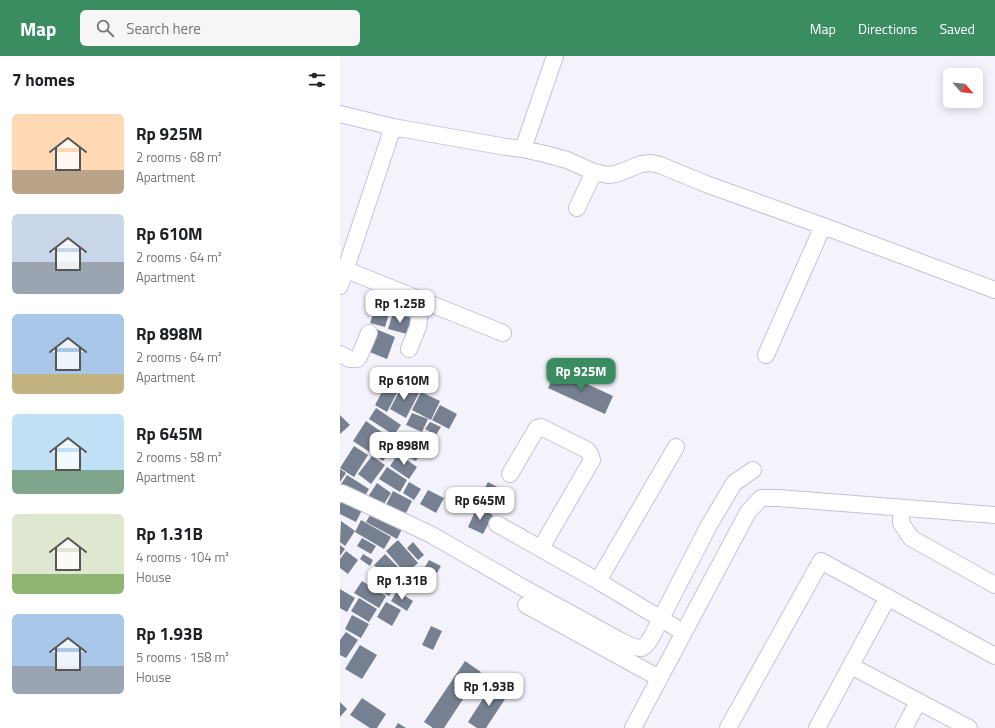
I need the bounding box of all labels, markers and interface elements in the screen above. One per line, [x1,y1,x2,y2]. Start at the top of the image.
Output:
search box [80,10,360,46]
text: Map [20,14,56,43]
icon: search [94,17,116,39]
text: Search here [126,17,201,40]
text: Map [810,18,836,39]
text: Directions [858,18,917,39]
text: Saved [939,18,975,39]
text: 7 homes [12,67,75,93]
north arrow [943,68,983,108]
map controls [943,68,983,108]
icon: filters [306,69,328,91]
text: Rp 925M [136,121,203,147]
icon: home [44,130,92,178]
text: 2 rooms · 68 m² [136,147,222,167]
text: Apartment [136,167,195,187]
text: Rp 610M [136,221,203,247]
icon: home [44,230,92,278]
text: 2 rooms · 64 m² [136,247,222,267]
text: Apartment [136,267,195,287]
pin: Rp 1.25B [359,290,441,324]
text: Rp 1.25B [374,293,426,313]
text: Rp 898M [136,321,203,347]
icon: home [44,330,92,378]
text: 2 rooms · 64 m² [136,347,222,367]
pin: Rp 925M [544,358,618,392]
text: Rp 925M [556,361,607,381]
text: Apartment [136,367,195,387]
pin: Rp 610M [367,367,441,401]
text: Rp 610M [379,370,430,390]
text: Rp 645M [136,421,203,447]
icon: home [44,430,92,478]
pin: Rp 898M [367,432,441,466]
text: Rp 898M [379,435,430,455]
text: 2 rooms · 58 m² [136,447,222,467]
text: Apartment [136,467,195,487]
pin: Rp 645M [443,487,517,521]
text: Rp 645M [455,490,506,510]
text: Rp 1.31B [136,521,203,547]
icon: home [44,530,92,578]
text: 4 rooms · 104 m² [136,547,229,567]
text: House [136,567,171,587]
pin: Rp 1.31B [361,567,443,601]
text: Rp 1.31B [376,570,428,590]
text: Rp 1.93B [136,621,203,647]
icon: home [44,630,92,678]
text: 5 rooms · 158 m² [136,647,229,667]
text: House [136,667,171,687]
pin: Rp 1.93B [448,673,530,707]
text: Rp 1.93B [463,676,515,696]

